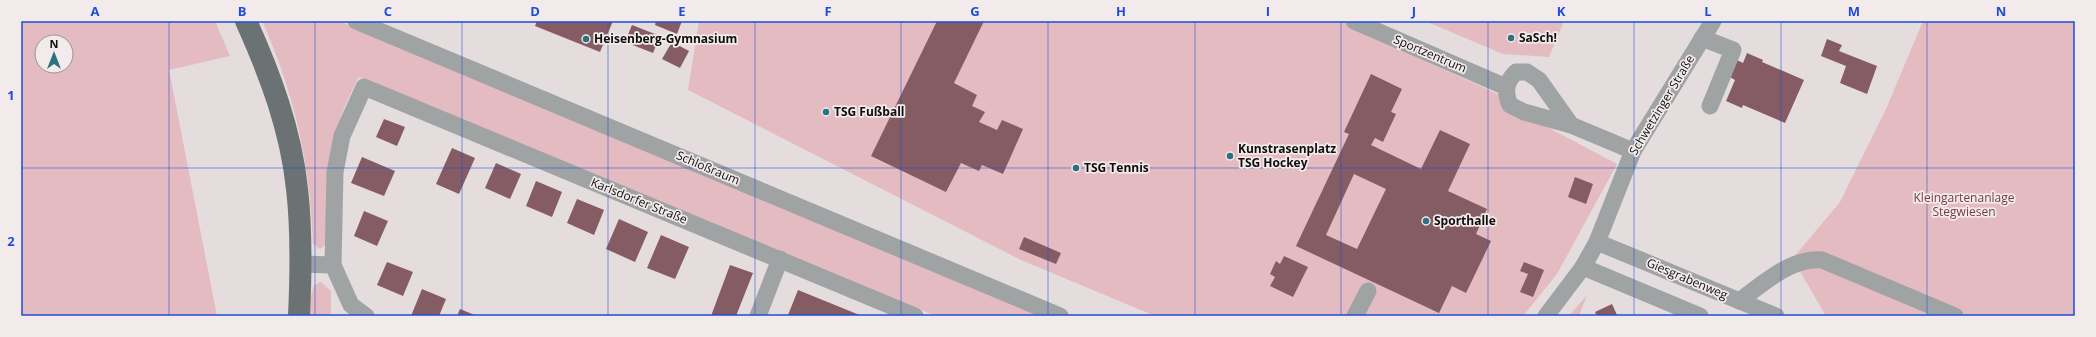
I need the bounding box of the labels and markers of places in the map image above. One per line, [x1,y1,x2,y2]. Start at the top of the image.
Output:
place label: SaSch! [1519,29,1557,46]
place label: Heisenberg-Gymnasium [594,30,737,47]
marker: SaSch! [1506,33,1516,43]
marker: Heisenberg-Gymnasium [581,34,591,44]
place label: TSG Fußball [834,103,905,120]
marker: TSG Fußball [821,107,831,117]
place label: Kunstrasenplatz TSG Hockey [1238,140,1336,171]
marker: Kunstrasenplatz TSG Hockey [1225,151,1235,161]
place label: TSG Tennis [1084,159,1149,176]
marker: TSG Tennis [1071,163,1081,173]
place label: Sporthalle [1434,212,1496,229]
marker: Sporthalle [1421,216,1431,226]

